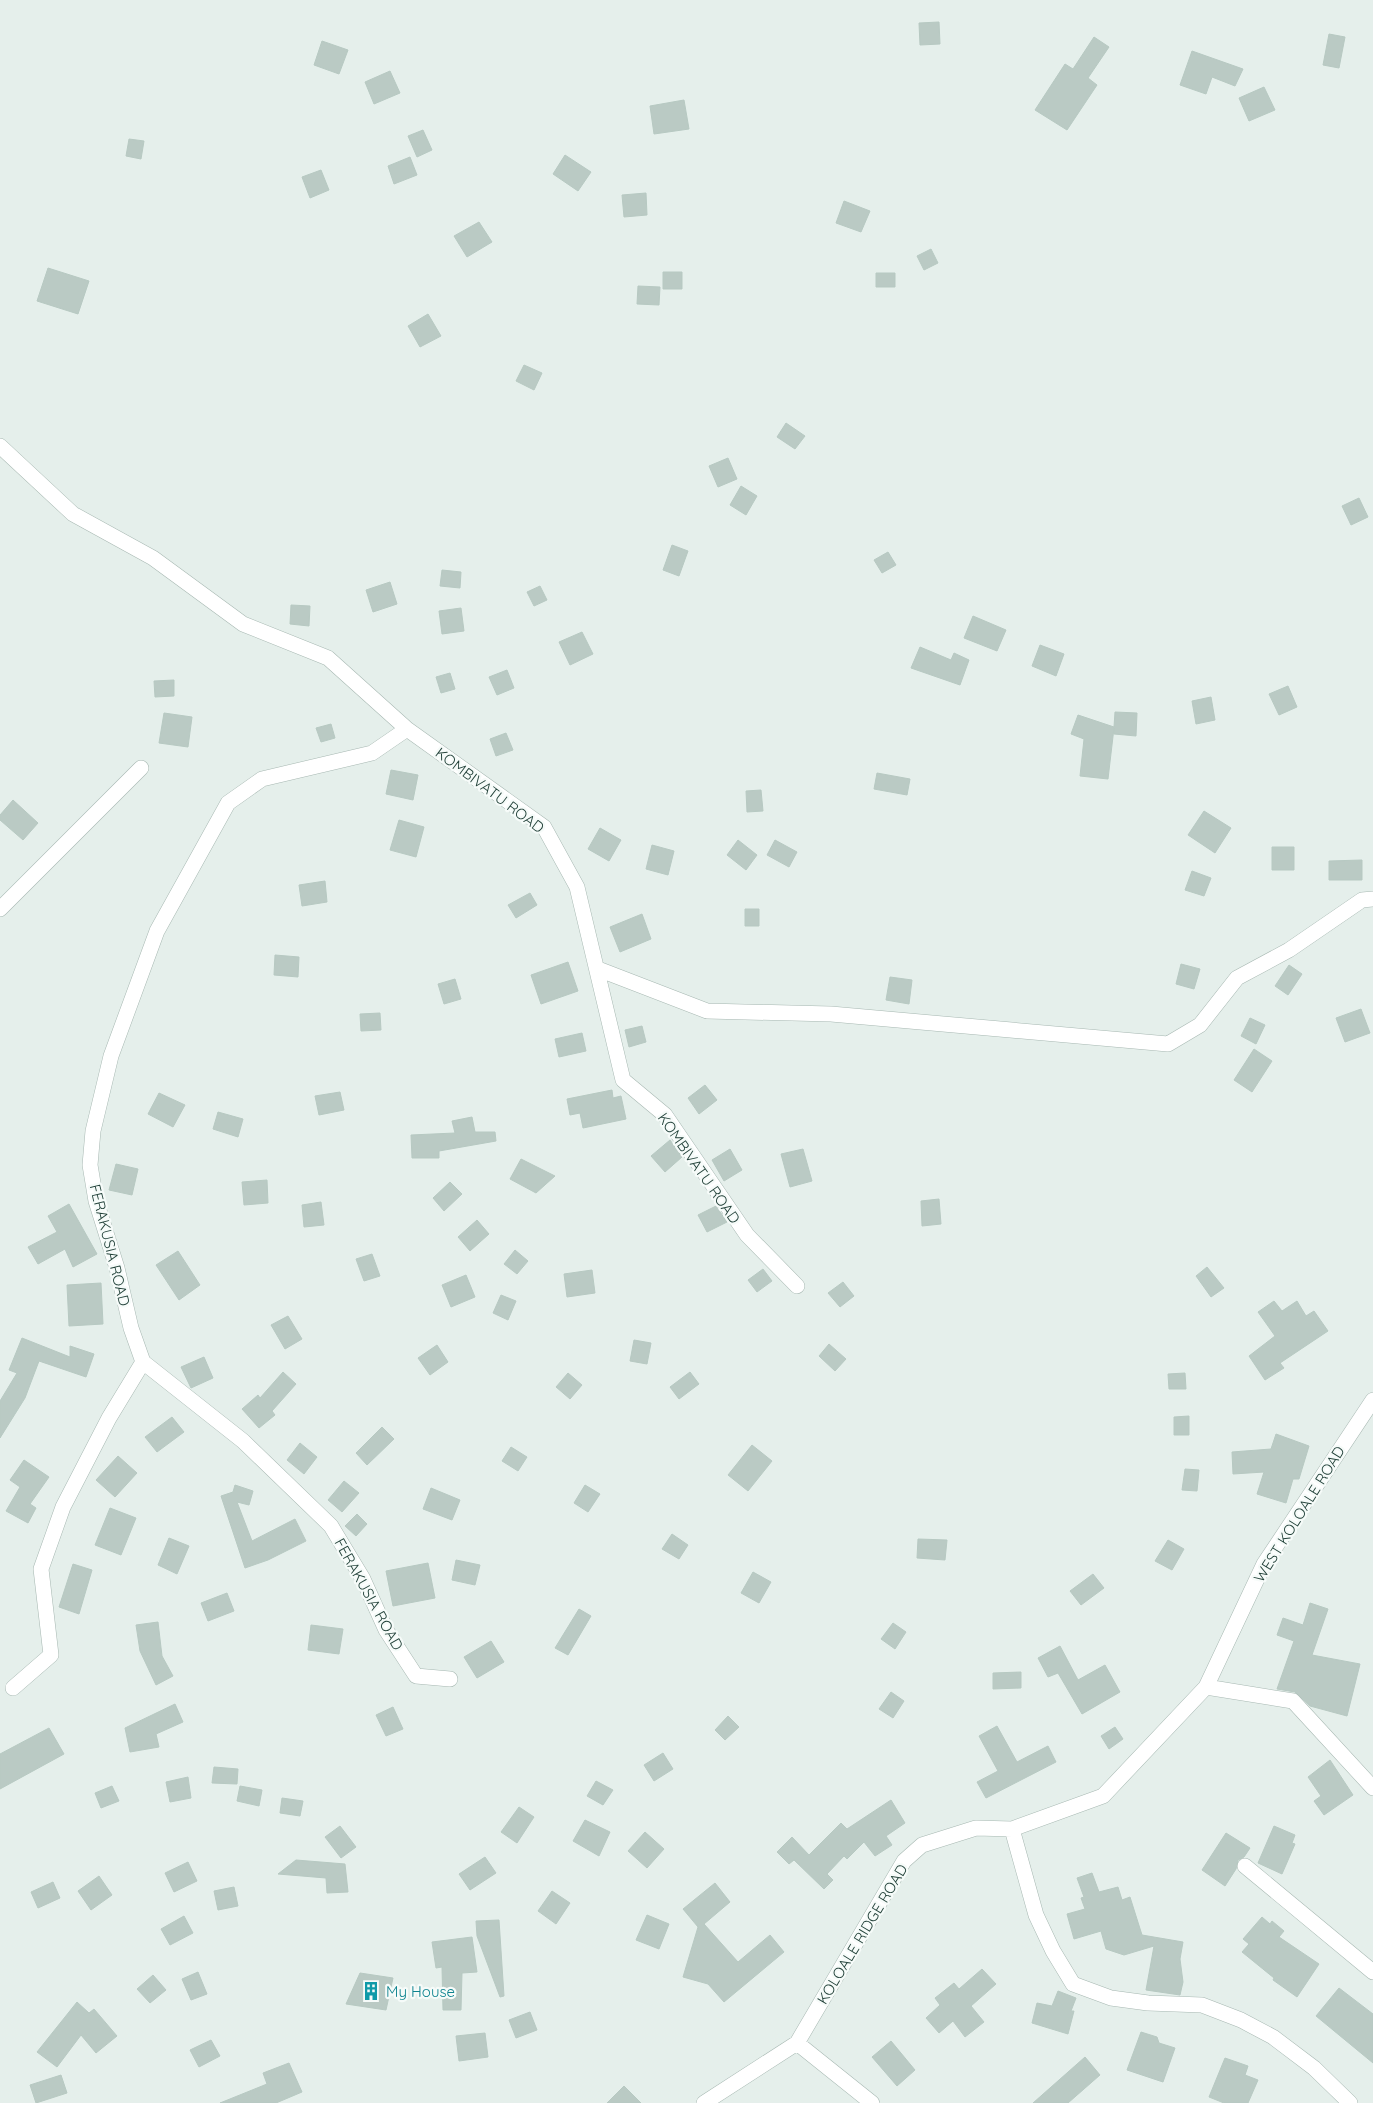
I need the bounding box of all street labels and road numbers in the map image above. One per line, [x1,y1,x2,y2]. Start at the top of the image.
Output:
street label: KOMBIVATU ROAD [432,743,548,837]
street label: KOMBIVATU ROAD [654,1109,745,1227]
street label: FERAKUSIA ROAD [86,1182,134,1308]
street label: WEST KOLOALE ROAD [1249,1442,1349,1586]
street label: FERAKUSIA ROAD [330,1535,408,1653]
street label: KOLOALE RIDGE ROAD [813,1860,911,2008]

